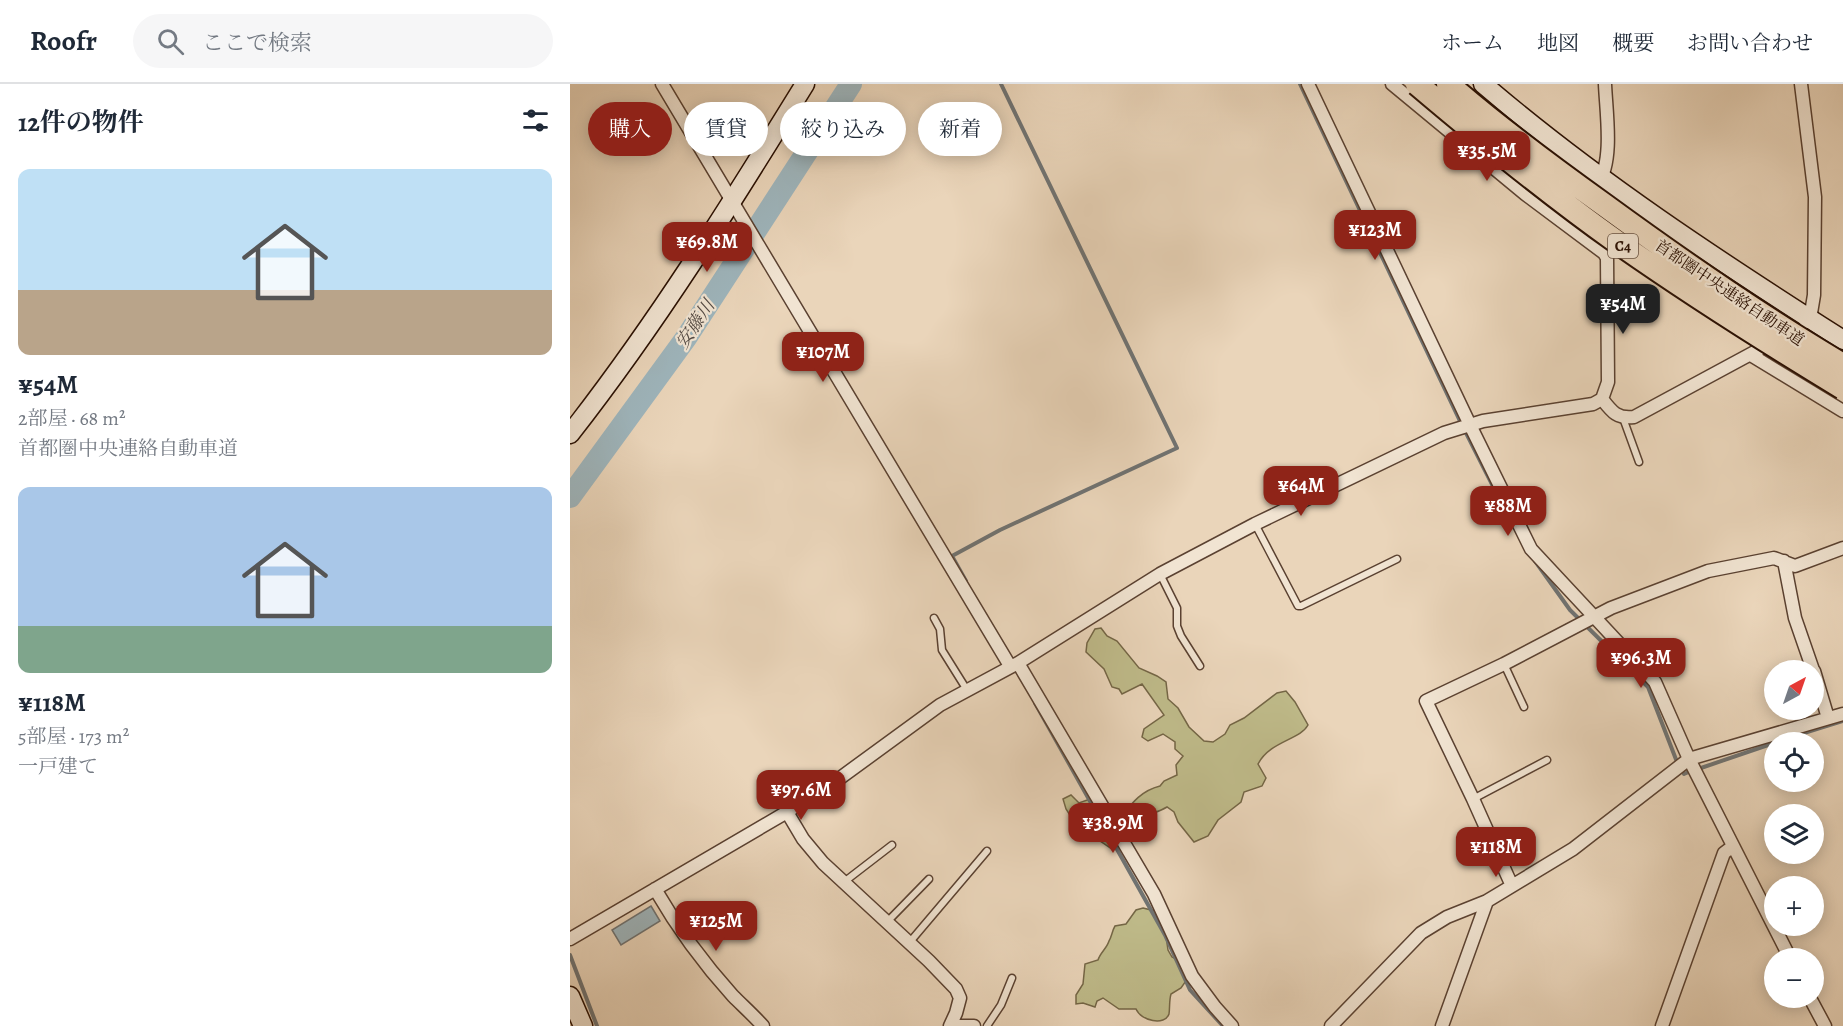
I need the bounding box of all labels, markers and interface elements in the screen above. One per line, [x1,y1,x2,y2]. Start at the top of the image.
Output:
search box [133,14,553,68]
text: Roofr [30,22,97,60]
icon: search [154,25,187,58]
text: ここで検索 [202,28,312,58]
text: ホーム [1441,29,1504,57]
text: 地図 [1537,29,1579,57]
text: 概要 [1612,29,1654,57]
text: お問い合わせ [1687,29,1813,57]
chip: 購入 [588,102,672,156]
chip: 賃貸 [684,102,768,156]
chip: 絞り込み [780,102,906,156]
chip: 新着 [918,102,1002,156]
icon: filters [519,104,552,137]
text: 12件の物件 [18,105,144,140]
pin: ¥35.5M [1438,131,1536,182]
text: ¥35.5M [1457,137,1517,164]
icon: home [231,208,339,316]
pin: ¥123M [1333,210,1417,261]
text: ¥123M [1348,216,1402,243]
pin: ¥69.8M [658,222,756,273]
text: ¥69.8M [676,228,738,255]
road number: C4 [1608,234,1638,258]
street label: 首都圏中央連絡自動車道 [1650,234,1809,351]
pin: ¥54M [1587,284,1659,335]
text: ¥54M [1600,290,1646,317]
water label: 安藤川 [670,293,721,353]
pin: ¥107M [781,332,865,383]
text: ¥107M [796,338,850,365]
text: ¥54M [18,367,78,402]
text: 2部屋 · 68 m² [18,405,126,432]
text: 首都圏中央連絡自動車道 [18,435,238,462]
pin: ¥64M [1265,466,1337,517]
text: ¥64M [1277,472,1325,499]
pin: ¥88M [1472,486,1544,537]
text: ¥88M [1484,492,1532,519]
icon: home [231,526,339,634]
pin: ¥96.3M [1592,638,1690,689]
text: ¥96.3M [1611,644,1672,671]
north arrow [1764,660,1824,720]
map controls [1764,660,1824,1008]
text: ¥118M [18,685,86,720]
text: 5部屋 · 173 m² [18,723,129,750]
button: locate [1764,732,1824,792]
text: 一戸建て [18,753,98,780]
pin: ¥97.6M [752,770,850,821]
text: ¥97.6M [771,776,831,803]
pin: ¥38.9M [1064,803,1162,854]
button: layers [1764,804,1824,864]
text: ¥38.9M [1082,809,1144,836]
pin: ¥118M [1454,827,1538,878]
text: ¥118M [1470,833,1522,860]
button: + [1764,876,1824,936]
pin: ¥125M [674,901,758,952]
text: ¥125M [689,907,743,934]
button: − [1764,948,1824,1008]

